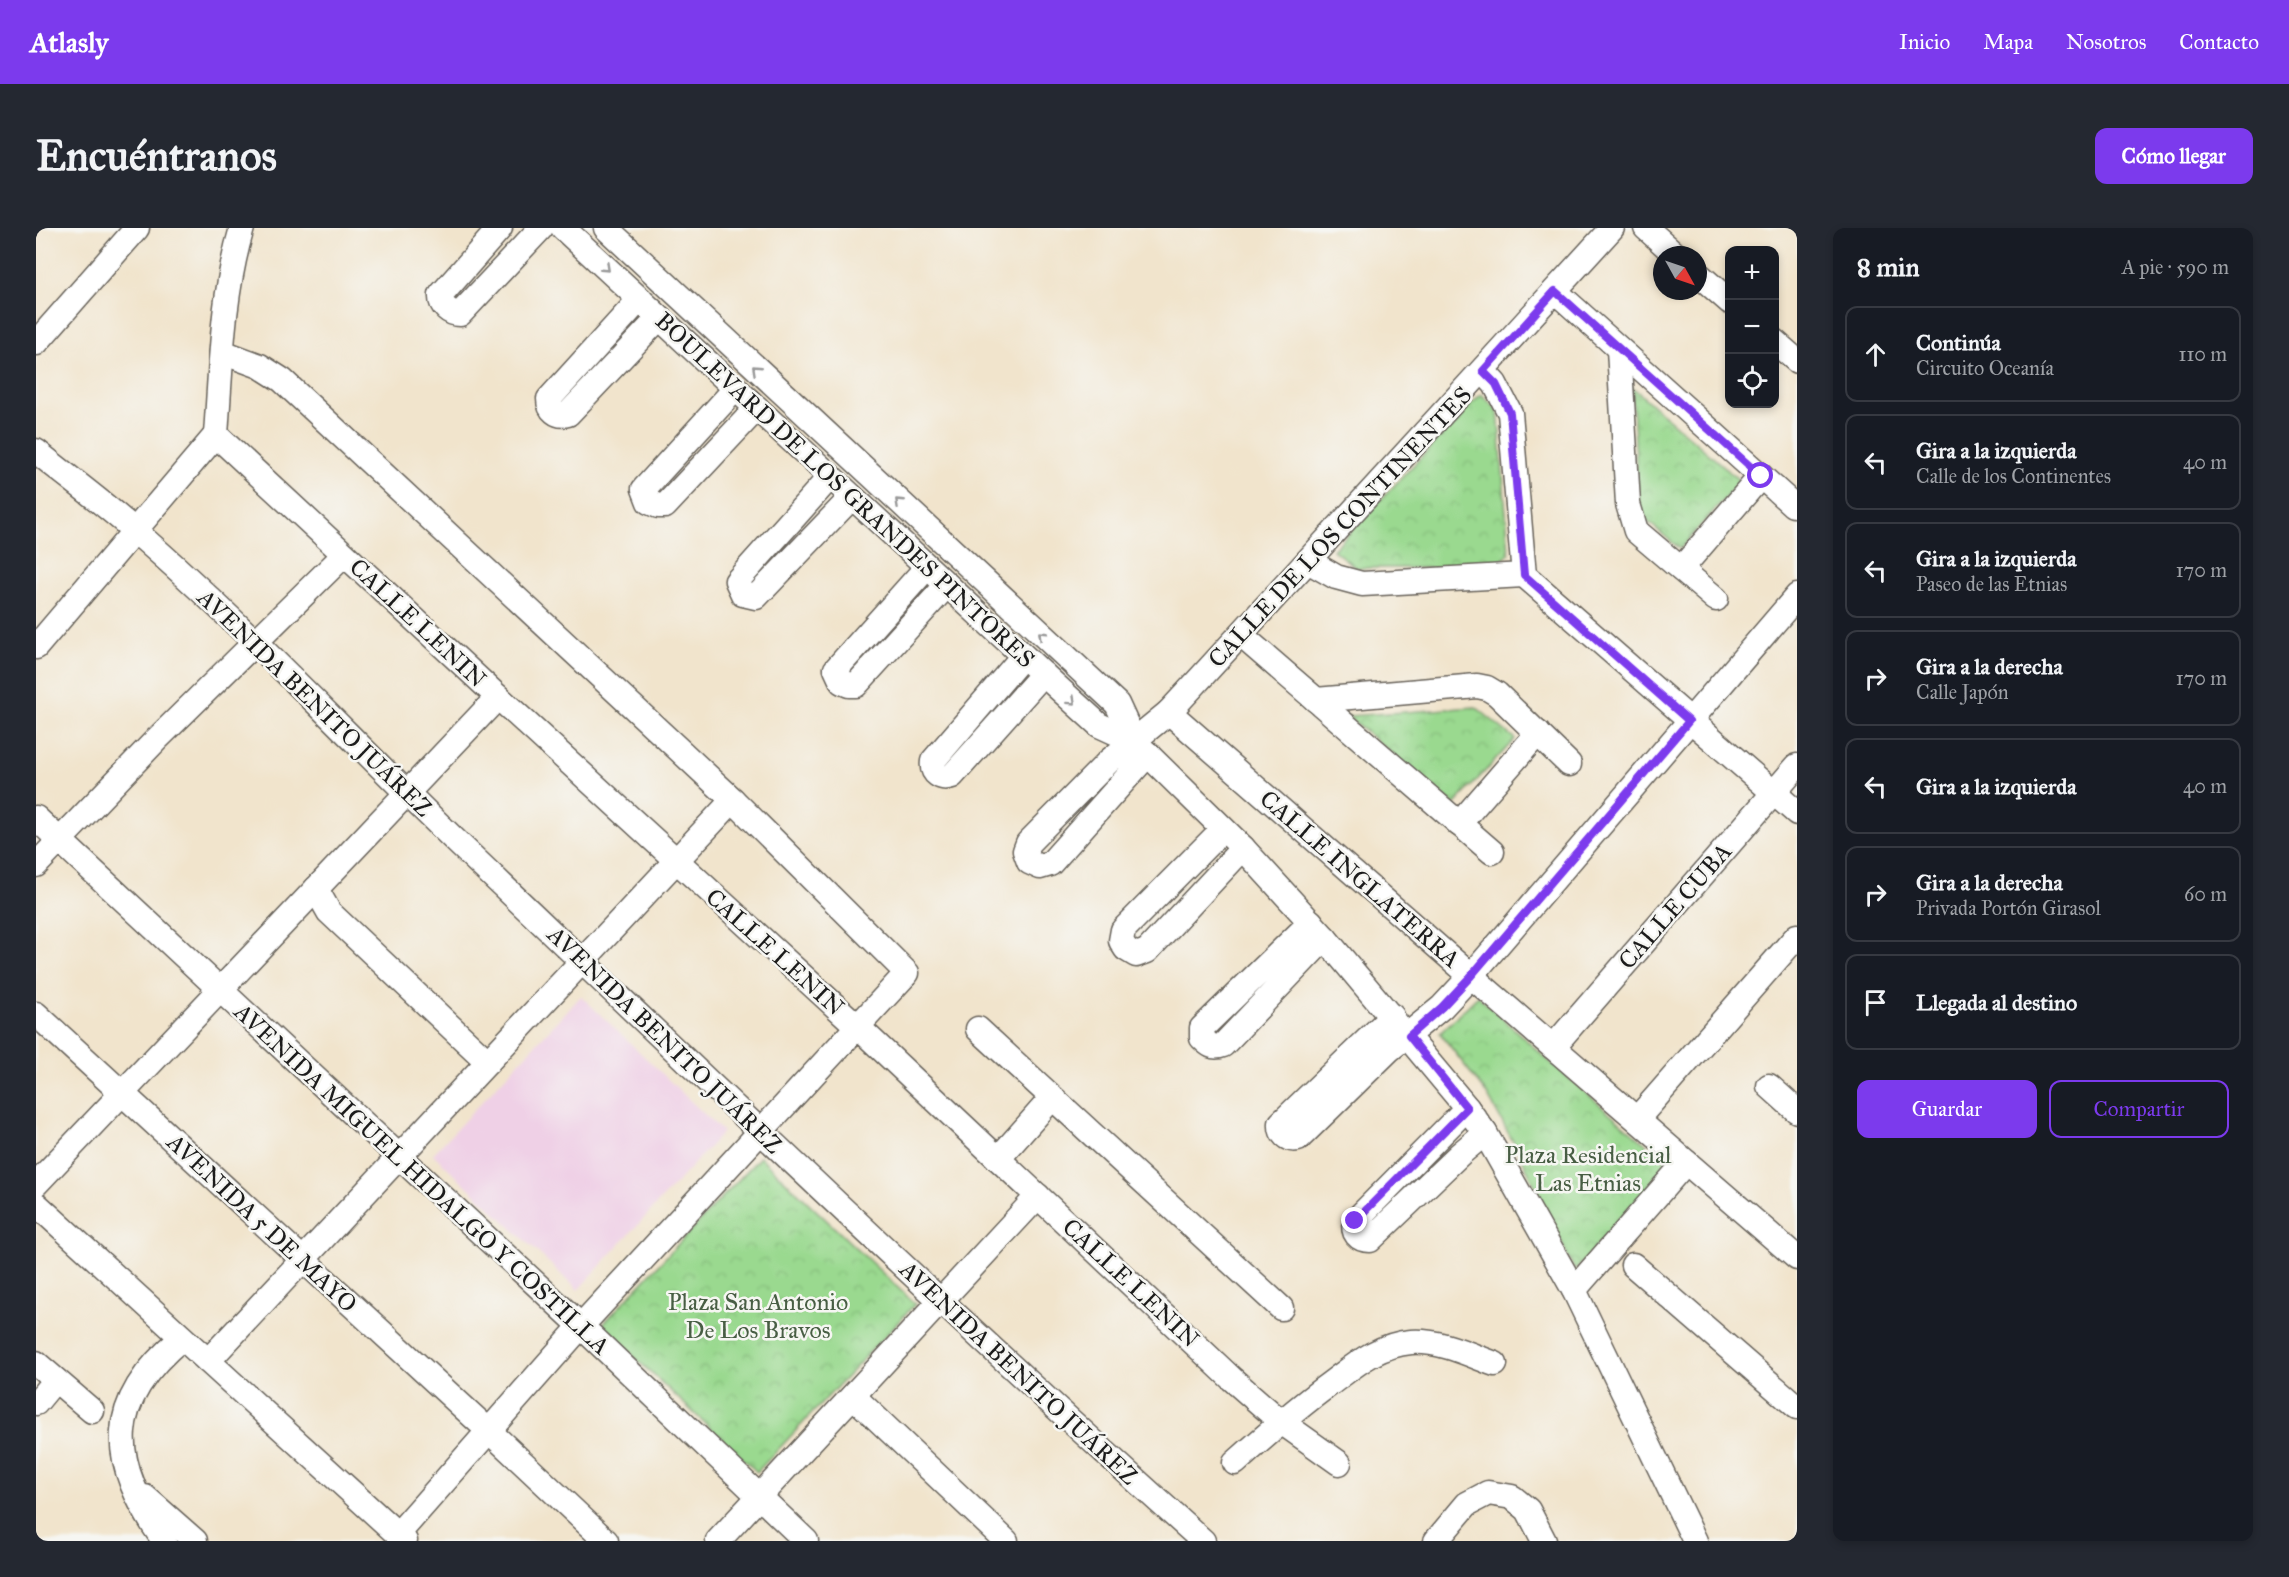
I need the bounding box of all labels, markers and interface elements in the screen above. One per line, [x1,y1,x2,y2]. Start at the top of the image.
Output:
text: Atlasly [30,25,108,60]
text: Inicio [1899,29,1950,55]
text: Mapa [1983,29,2033,55]
text: Nosotros [2066,29,2146,55]
text: Contacto [2179,29,2259,55]
button: Cómo llegar [2095,128,2253,184]
text: Encuéntranos [36,130,277,182]
north arrow [1653,246,1707,300]
map controls [1725,246,1779,408]
button: + [1725,246,1779,300]
text: 8 min [1857,251,1920,283]
text: A pie · 590 m [2122,255,2229,279]
one-way arrow [599,261,610,272]
button: − [1725,300,1779,354]
street label: BOULEVARD DE LOS GRANDES PINTORES [649,306,1041,674]
text: Continúa [1916,329,2001,356]
icon: ahead [1859,338,1892,371]
text: 110 m [2179,342,2227,366]
button: locate [1725,354,1779,408]
text: Circuito Oceanía [1916,356,2054,380]
one-way arrow [753,366,764,377]
street label: CALLE DE LOS CONTINENTES [1202,380,1478,674]
text: Gira a la izquierda [1916,437,2077,464]
icon: left [1859,446,1892,479]
text: 40 m [2183,450,2227,474]
route start [1747,462,1773,488]
text: Calle de los Continentes [1916,464,2111,488]
one-way arrow [896,498,906,509]
text: Gira a la izquierda [1916,545,2077,572]
street label: CALLE LENIN [343,552,493,694]
icon: left [1859,554,1892,587]
text: 170 m [2176,558,2227,582]
text: Paseo de las Etnias [1916,572,2067,596]
street label: AVENIDA BENITO JUÁREZ [190,582,439,823]
one-way arrow [1039,631,1050,642]
text: Gira a la derecha [1916,653,2063,680]
icon: right [1859,662,1892,695]
text: 170 m [2176,666,2227,690]
text: Calle Japón [1916,680,2009,704]
one-way arrow [1065,694,1076,705]
icon: left [1859,770,1892,803]
text: Gira a la izquierda [1916,773,2077,800]
text: 40 m [2183,774,2227,798]
street label: CALLE INGLATERRA [1254,784,1466,974]
street label: CALLE CUBA [1612,837,1738,975]
text: Gira a la derecha [1916,869,2063,896]
icon: right [1859,878,1892,911]
street label: CALLE LENIN [699,882,851,1022]
text: 60 m [2184,882,2227,906]
text: Privada Portón Girasol [1916,896,2101,920]
street label: AVENIDA BENITO JUÁREZ [540,919,789,1160]
icon: arrive [1859,986,1892,1019]
text: Llegada al destino [1916,989,2077,1016]
street label: AVENIDA MIGUEL HIDALGO Y COSTILLA [227,996,616,1361]
button: Guardar [1857,1080,2037,1138]
button: Compartir [2049,1080,2229,1138]
street label: AVENIDA 5 DE MAYO [160,1126,363,1319]
park label: Plaza Residencial Las Etnias [1504,1140,1672,1198]
route end [1341,1207,1367,1233]
street label: CALLE LENIN [1056,1212,1206,1354]
street label: AVENIDA BENITO JUÁREZ [893,1254,1145,1491]
park label: Plaza San Antonio De Los Bravos [668,1287,848,1345]

